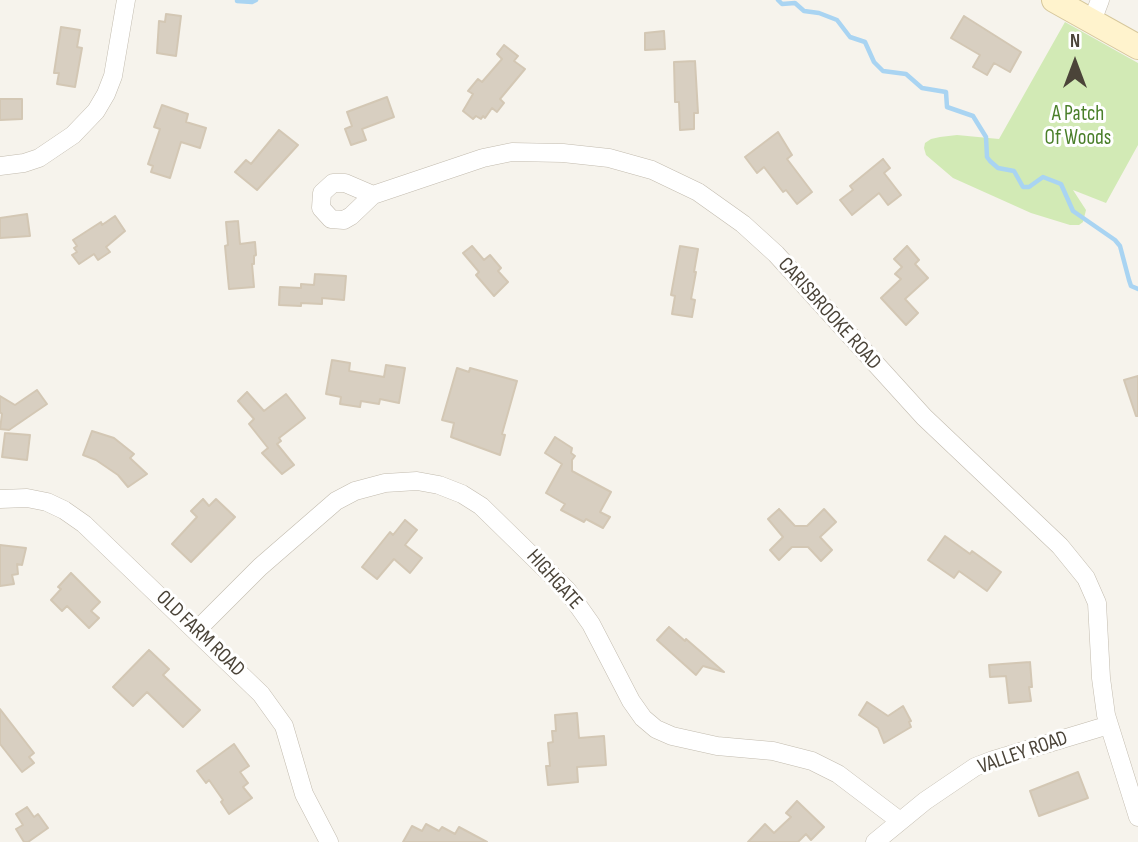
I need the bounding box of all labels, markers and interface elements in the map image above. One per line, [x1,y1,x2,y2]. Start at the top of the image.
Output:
north arrow [1040,28,1110,98]
text: N [1070,30,1080,53]
park label: A Patch Of Woods [1045,102,1111,152]
street label: CARISBROOKE ROAD [772,253,886,375]
street label: HIGHGATE [521,545,587,615]
street label: OLD FARM ROAD [151,586,249,682]
street label: VALLEY ROAD [975,726,1071,780]

